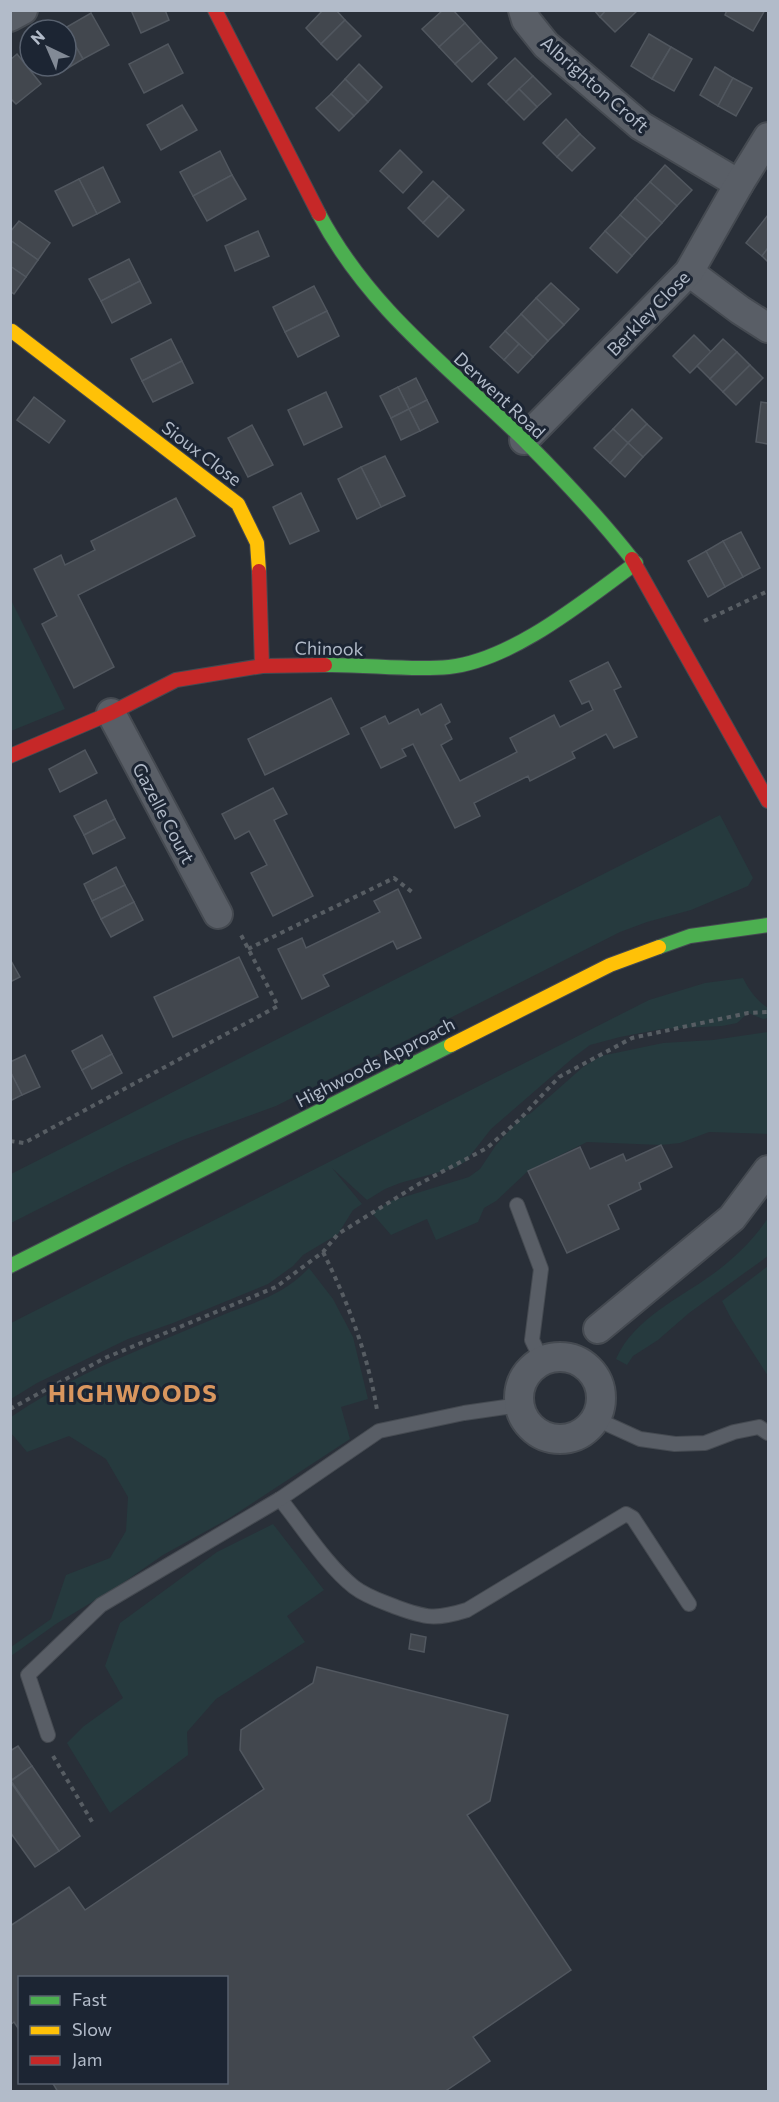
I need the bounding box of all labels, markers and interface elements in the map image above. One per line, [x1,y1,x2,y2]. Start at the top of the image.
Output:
north arrow [18,18,78,78]
text: N [26,26,48,48]
street label: Albrighton Croft [537,31,653,137]
street label: Berkley Close [602,266,694,360]
street label: Derwent Road [450,347,550,443]
street label: Sioux Close [158,416,246,490]
street label: Chinook [294,636,364,660]
street label: Gazelle Court [128,759,200,867]
street label: Highwoods Approach [292,1012,458,1112]
district label: HIGHWOODS [48,1378,218,1407]
legend [18,1976,228,2084]
text: Fast [72,1988,107,2010]
text: Slow [72,2018,112,2040]
text: Jam [72,2048,102,2070]

